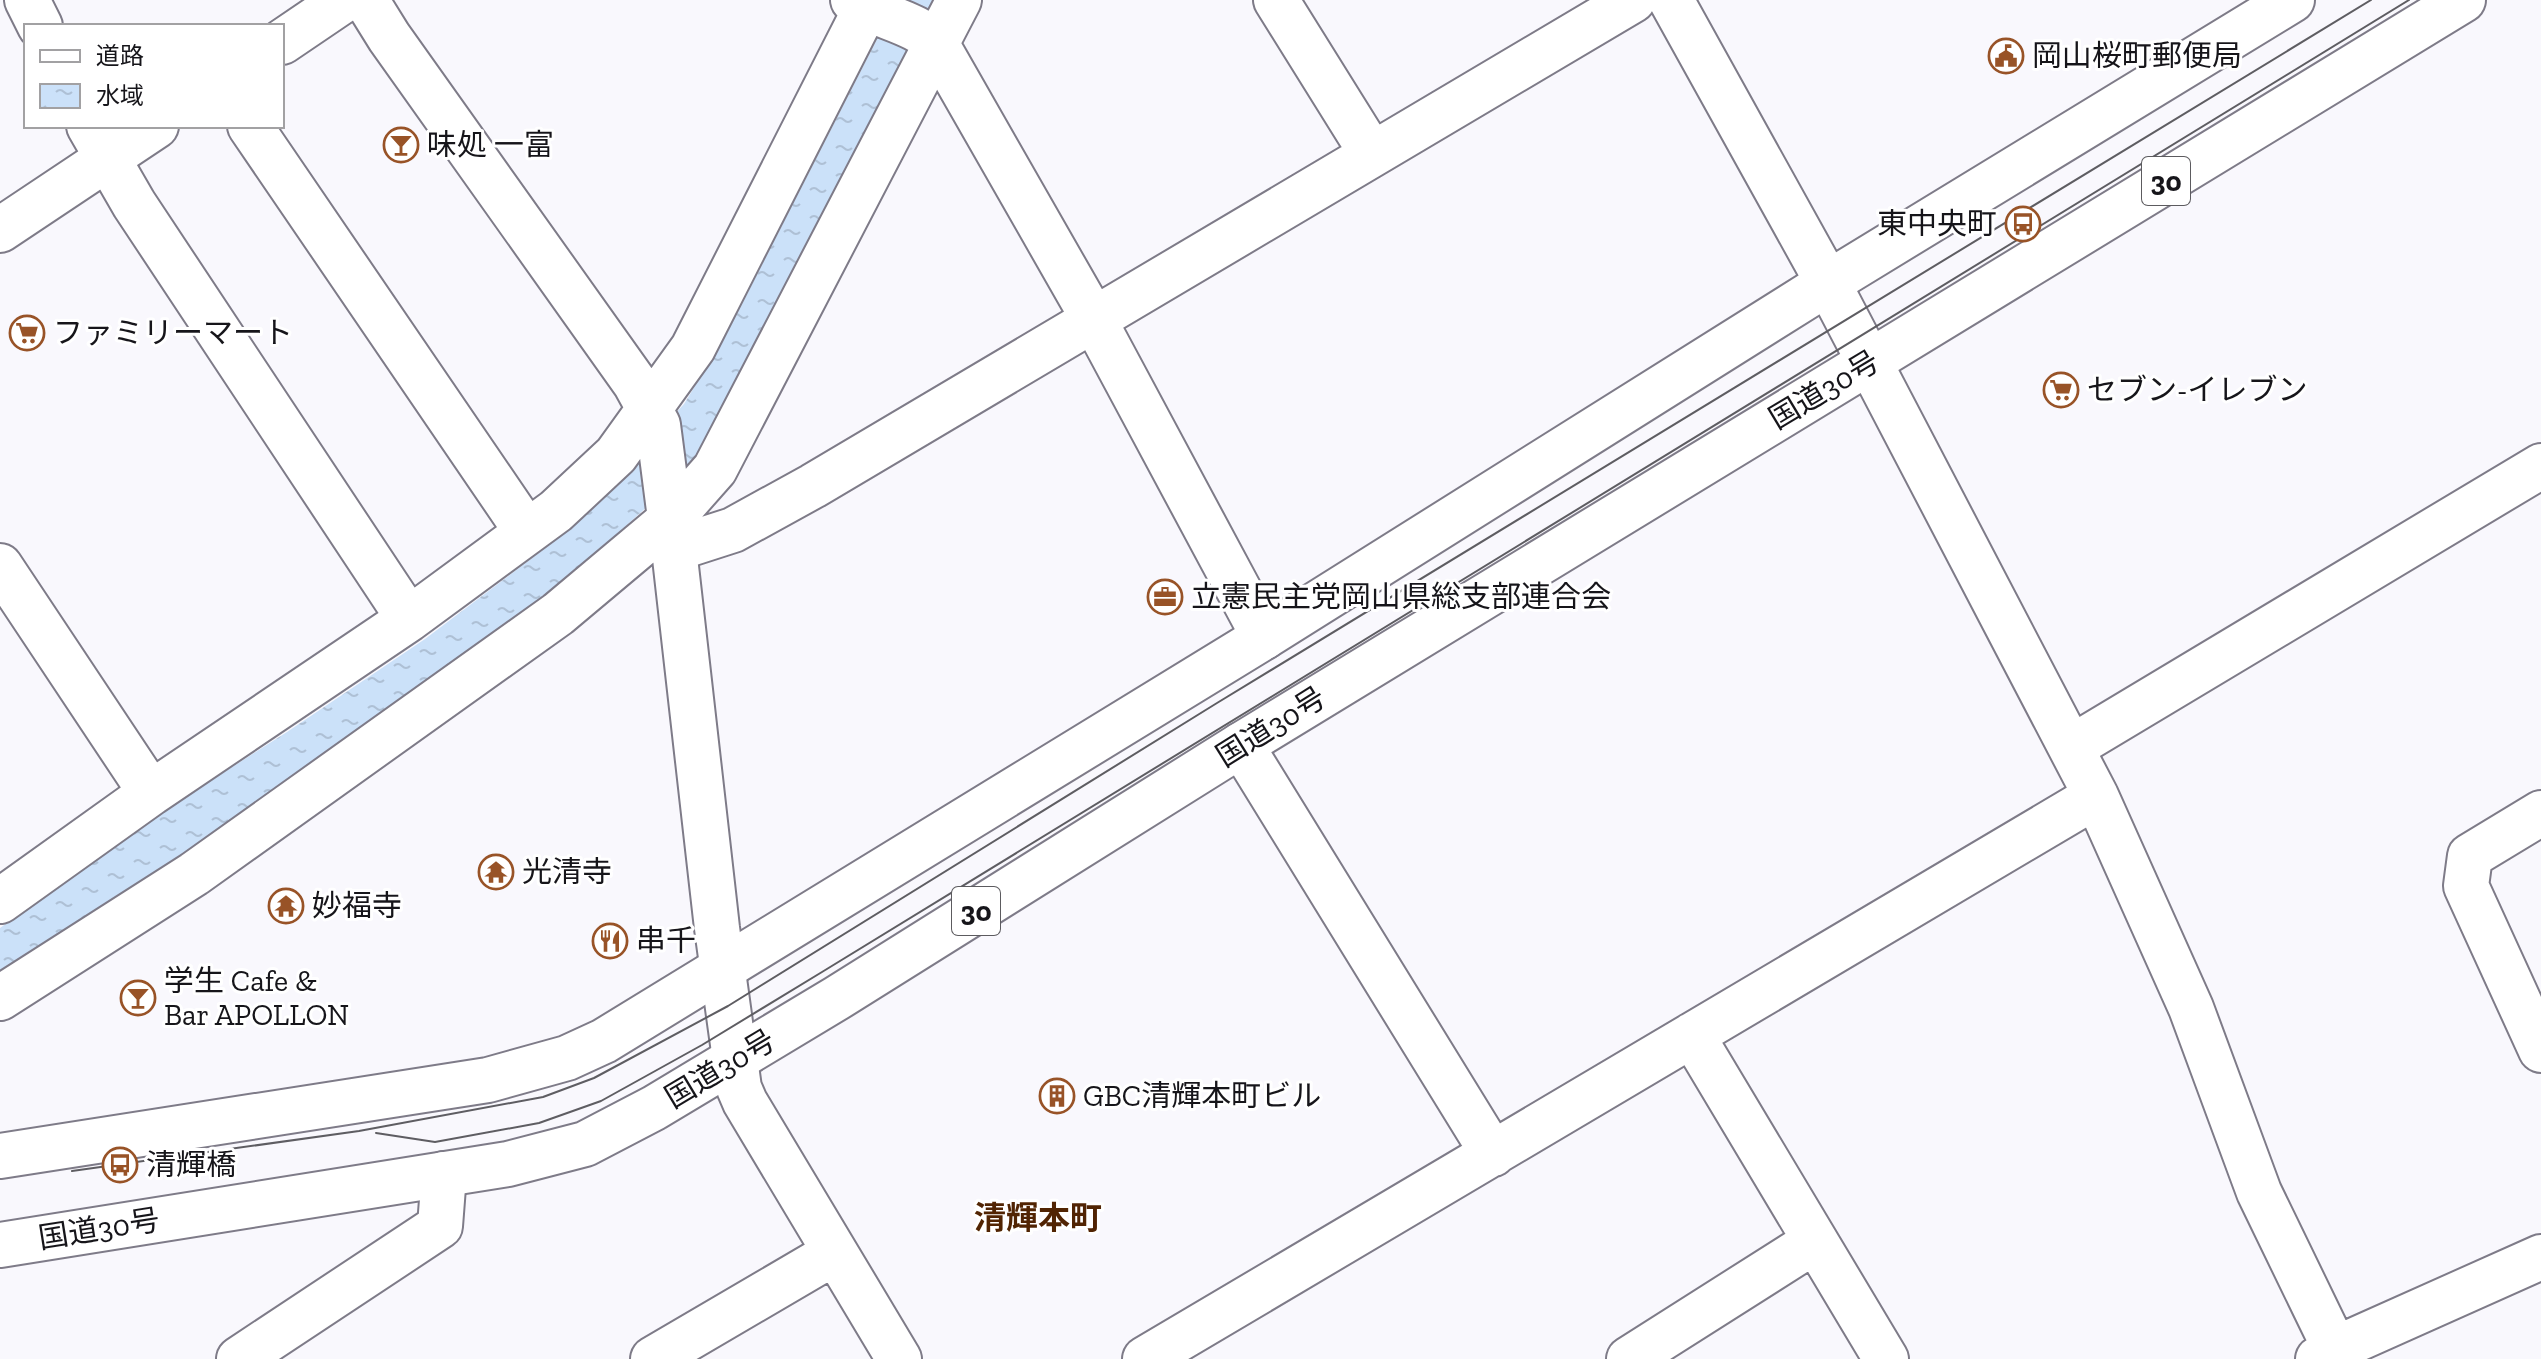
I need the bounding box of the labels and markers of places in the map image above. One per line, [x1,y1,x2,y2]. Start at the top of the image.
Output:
public building icon: 岡山桜町郵便局 [1987,37,2025,75]
place label: 岡山桜町郵便局 [2032,38,2242,74]
bar icon: 味処 一富 [382,126,420,164]
place label: 味処 一富 [427,127,554,163]
bus stop icon: 東中央町 [2004,205,2042,243]
place label: 東中央町 [1877,206,1997,242]
supermarket icon: ファミリーマート [8,314,46,352]
place label: ファミリーマート [53,315,293,351]
supermarket icon: セブン-イレブン [2042,371,2080,409]
place label: セブン-イレブン [2087,372,2307,408]
office icon: 立憲民主党岡山県総支部連合会 [1146,578,1184,616]
place label: 立憲民主党岡山県総支部連合会 [1191,579,1611,615]
temple icon: 光清寺 [477,853,515,891]
place label: 光清寺 [522,854,612,890]
temple icon: 妙福寺 [267,887,305,925]
place label: 妙福寺 [312,888,402,924]
restaurant icon: 串千 [591,922,629,960]
place label: 串千 [636,923,696,959]
place label: 学生 Cafe & Bar APOLLON [164,963,349,1033]
bar icon: 学生 Cafe & Bar APOLLON [119,979,157,1017]
building icon: GBC清輝本町ビル [1038,1077,1076,1115]
place label: GBC清輝本町ビル [1083,1078,1321,1114]
bus stop icon: 清輝橋 [101,1146,139,1184]
place label: 清輝橋 [146,1147,236,1183]

